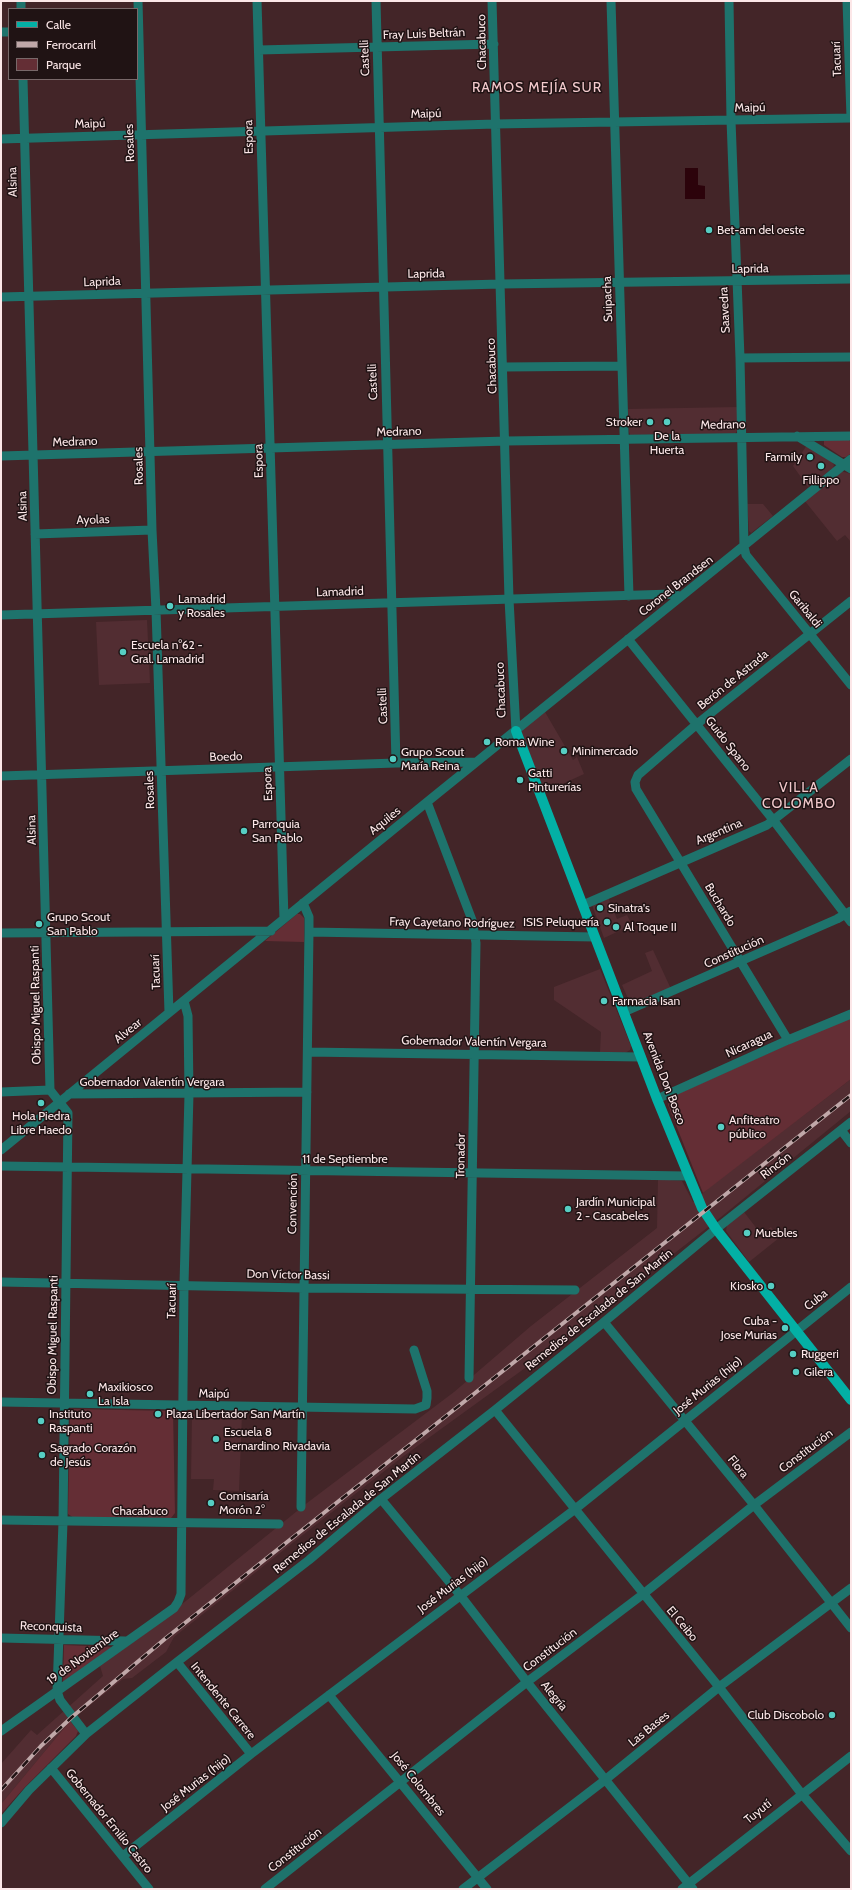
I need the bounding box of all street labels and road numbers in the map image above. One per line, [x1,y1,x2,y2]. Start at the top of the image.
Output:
street label: Chacabuco [474,14,490,70]
street label: Fray Luis Beltrán [383,25,465,43]
street label: Castelli [357,40,373,76]
street label: Tacuarí [829,41,845,77]
street label: Maipú [734,101,766,115]
street label: Maipú [410,106,442,122]
street label: Maipú [74,116,106,132]
street label: Espora [242,120,256,154]
street label: Rosales [122,124,138,162]
street label: Alsina [6,167,20,197]
street label: Laprida [731,261,769,277]
street label: Laprida [407,266,445,282]
street label: Laprida [83,274,121,290]
street label: Suipacha [600,276,616,322]
street label: Saavedra [717,286,733,334]
street label: Chacabuco [484,338,500,394]
street label: Castelli [365,364,381,400]
street label: Medrano [700,417,746,433]
street label: Medrano [376,424,422,440]
street label: Medrano [52,434,98,450]
street label: Espora [252,444,266,478]
street label: Rosales [131,447,147,485]
street label: Alsina [16,491,30,521]
street label: Ayolas [76,512,110,528]
street label: Coronel Brandsen [636,553,716,619]
street label: Lamadrid [316,584,364,600]
street label: Garibaldi [785,587,825,631]
street label: Berón de Astrada [695,647,771,713]
street label: Chacabuco [493,662,509,718]
street label: Castelli [375,688,391,724]
street label: Guido Spano [702,714,754,774]
street label: Boedo [209,749,243,765]
street label: Espora [260,767,276,801]
street label: Rosales [142,771,158,809]
street label: Aquiles [366,804,404,838]
street label: Alsina [25,815,39,845]
street label: Argentina [694,816,744,848]
street label: Buchardo [701,881,739,929]
street label: Fray Cayetano Rodríguez [389,915,515,931]
street label: Constitución [702,932,766,972]
street label: Obispo Miguel Raspanti [28,945,44,1065]
street label: Tacuarí [148,954,164,990]
street label: Alvear [111,1015,145,1047]
street label: Nicaragua [723,1027,775,1061]
street label: Avenida Don Bosco [640,1029,688,1127]
street label: Gobernador Valentín Vergara [401,1034,547,1050]
street label: Gobernador Valentín Vergara [79,1075,225,1089]
street label: Tronador [453,1133,469,1179]
street label: Rincón [758,1150,794,1182]
street label: 11 de Septiembre [302,1152,388,1166]
street label: Convención [285,1174,301,1234]
street label: Remedios de Escalada de San Martín [522,1246,676,1374]
street label: Don Víctor Bassi [246,1267,330,1283]
street label: Obispo Miguel Raspanti [45,1275,61,1395]
street label: Tacuarí [164,1283,180,1319]
street label: Cuba [801,1286,831,1314]
street label: José Murias (hijo) [671,1354,745,1418]
street label: Maipú [198,1387,230,1401]
street label: Constitución [776,1426,836,1476]
street label: Remedios de Escalada de San Martín [270,1449,424,1577]
street label: Flora [725,1453,751,1481]
street label: Chacabuco [112,1504,168,1518]
street label: José Murias (hijo) [415,1554,491,1616]
street label: El Ceibo [663,1604,701,1644]
street label: Reconquista [20,1619,82,1635]
street label: Constitución [520,1625,580,1675]
street label: 19 de Noviembre [44,1626,122,1688]
street label: Intendente Carrere [187,1659,259,1743]
street label: Alegría [538,1678,570,1714]
street label: Las Bases [626,1708,672,1750]
street label: José Colombres [388,1749,448,1819]
street label: José Murias (hijo) [158,1751,234,1815]
street label: Gobernador Emilio Castro [62,1766,156,1876]
street label: Tuyutí [742,1797,774,1827]
street label: Constitución [265,1825,325,1875]

